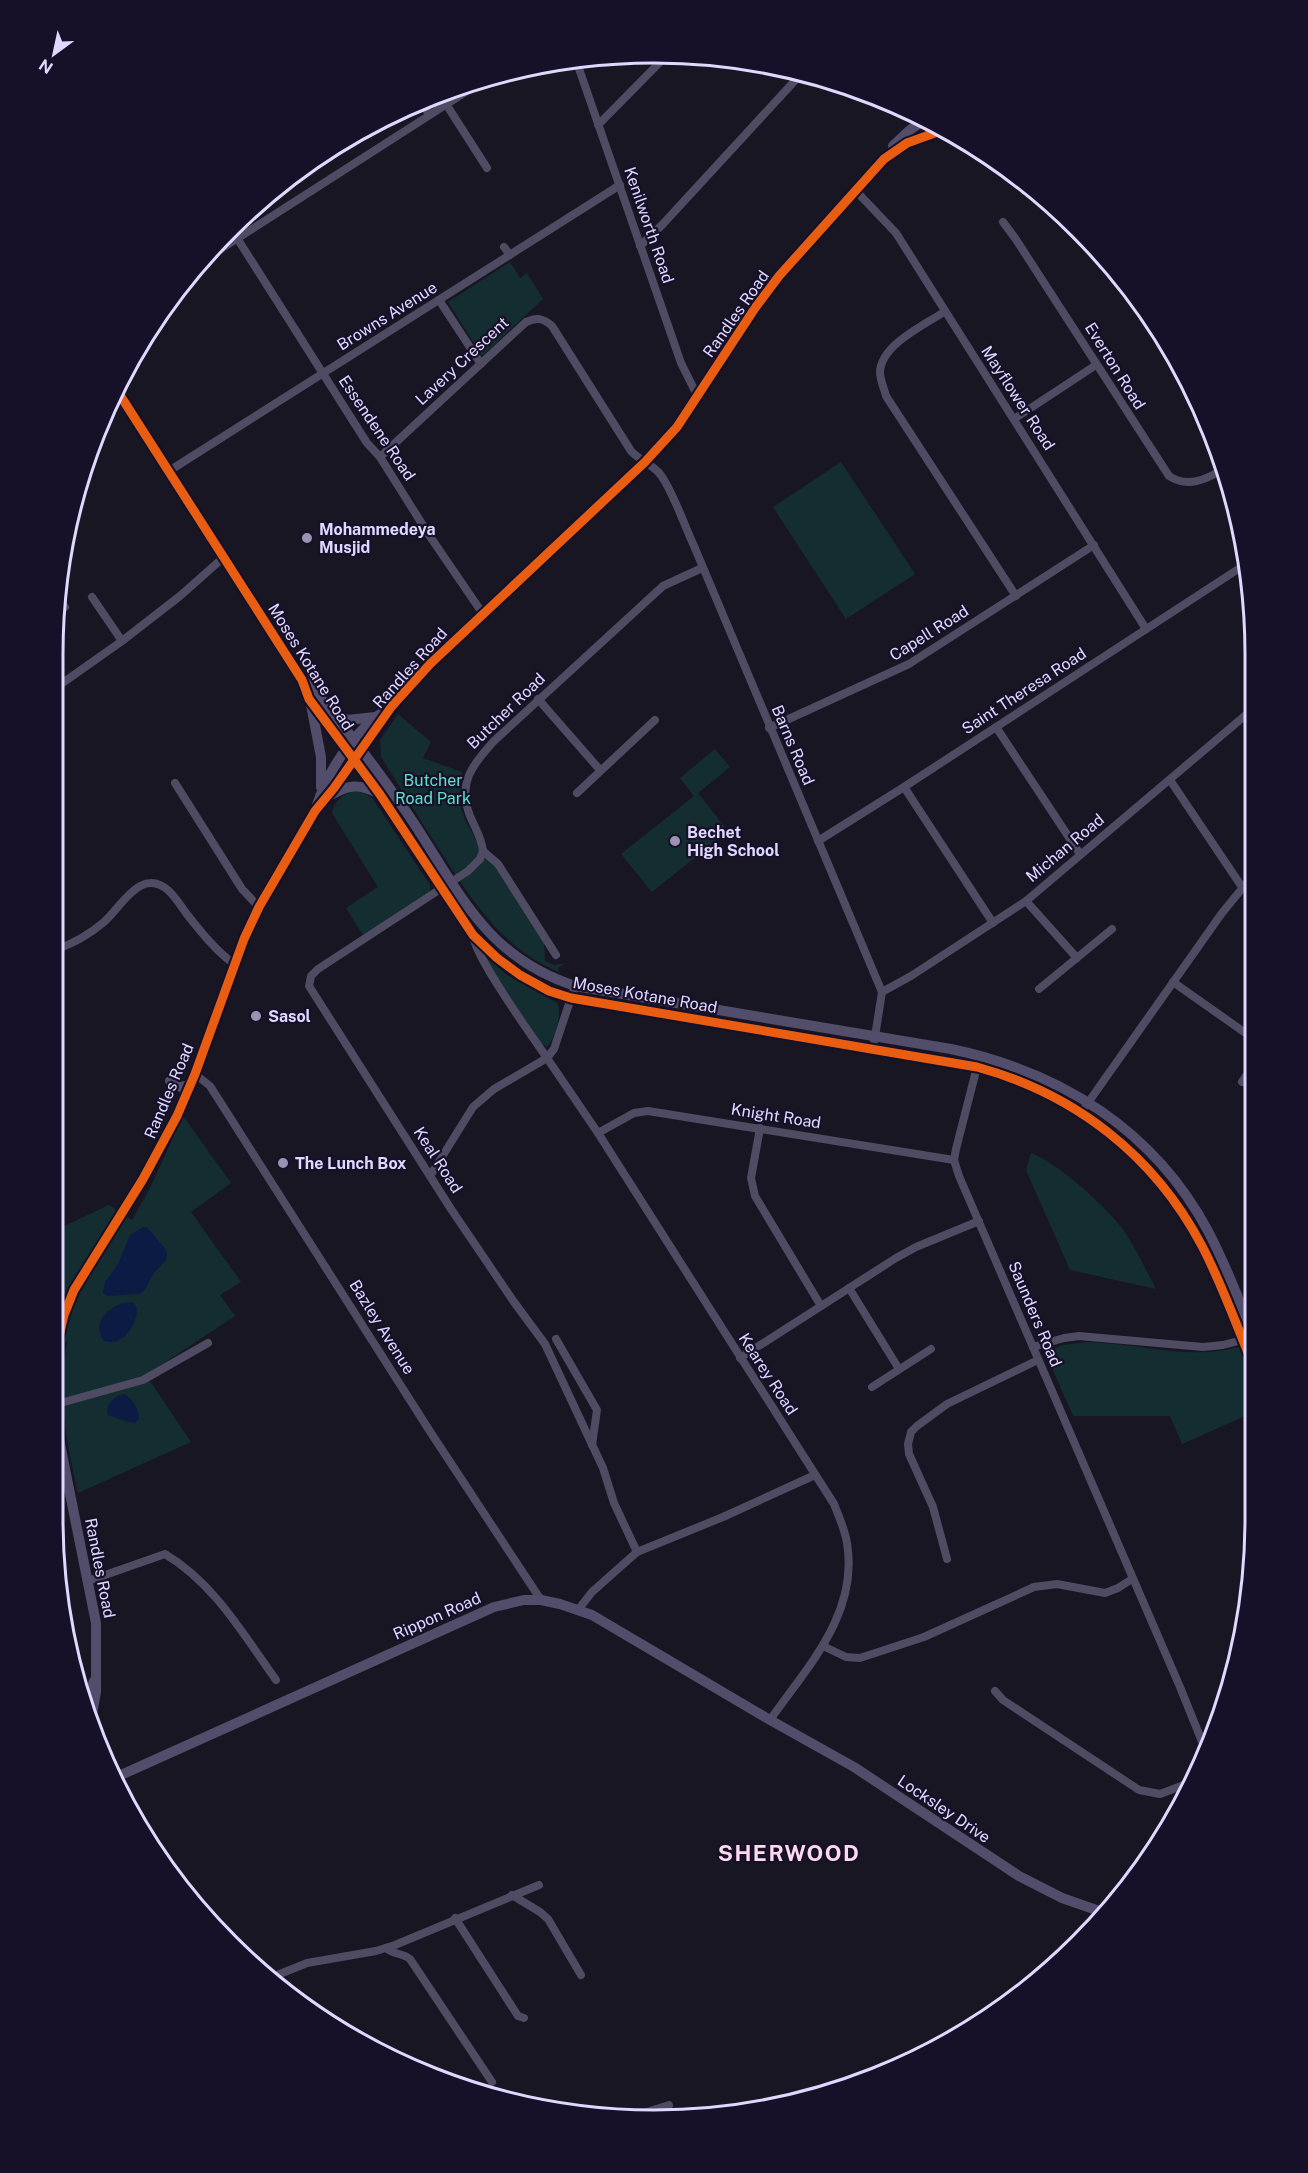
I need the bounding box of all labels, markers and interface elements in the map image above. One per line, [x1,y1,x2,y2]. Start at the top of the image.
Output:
north arrow [24,24,84,84]
text: N [36,55,57,78]
street label: Kenilworth Road [620,164,678,286]
street label: Randles Road [699,267,773,361]
street label: Browns Avenue [333,278,441,354]
street label: Lavery Crescent [411,313,513,409]
street label: Everton Road [1081,319,1149,413]
street label: Mayflower Road [977,342,1059,454]
street label: Essendene Road [335,372,419,484]
place label: Mohammedeya Musjid [319,520,436,557]
marker: Mohammedeya Musjid [300,531,314,545]
street label: Moses Kotane Road [264,600,358,734]
street label: Capell Road [886,601,972,665]
street label: Randles Road [369,624,451,712]
street label: Saint Theresa Road [958,644,1090,738]
street label: Butcher Road [463,669,549,753]
street label: Barns Road [768,702,818,788]
park label: Butcher Road Park [395,771,471,808]
street label: Michan Road [1022,810,1108,886]
place label: Bechet High School [687,823,780,860]
marker: Bechet High School [668,834,682,848]
street label: Moses Kotane Road [571,973,719,1017]
place label: Sasol [268,1007,311,1026]
marker: Sasol [249,1009,263,1023]
street label: Randles Road [140,1040,198,1142]
street label: Knight Road [730,1100,822,1132]
street label: Keal Road [410,1123,466,1197]
place label: The Lunch Box [295,1154,407,1173]
marker: The Lunch Box [276,1156,290,1170]
street label: Saunders Road [1004,1258,1066,1370]
street label: Bazley Avenue [345,1276,419,1378]
street label: Kearey Road [735,1330,801,1418]
street label: Randles Road [81,1516,119,1620]
street label: Rippon Road [390,1588,484,1644]
street label: Locksley Drive [894,1771,994,1847]
district label: SHERWOOD [718,1840,860,1866]

